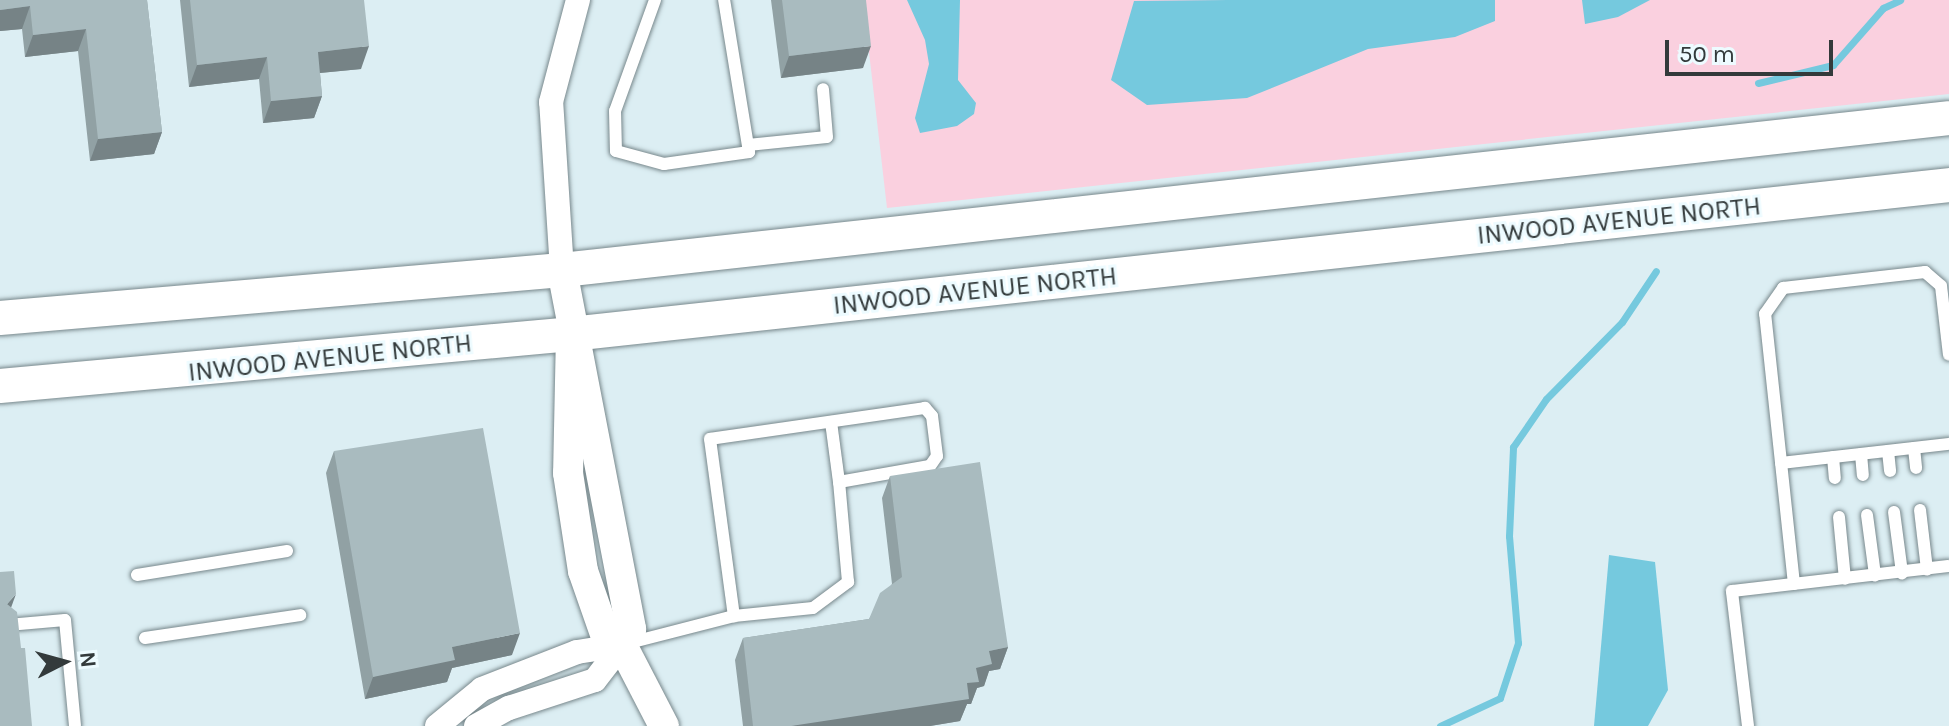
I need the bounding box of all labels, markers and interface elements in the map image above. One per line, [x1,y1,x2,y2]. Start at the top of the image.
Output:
scale bar [1669,24,1837,74]
text: 50 m [1679,40,1735,68]
street label: INWOOD AVENUE NORTH [1476,191,1762,251]
street label: INWOOD AVENUE NORTH [832,261,1118,321]
street label: INWOOD AVENUE NORTH [187,328,473,388]
north arrow [24,622,104,702]
text: N [74,650,102,669]

